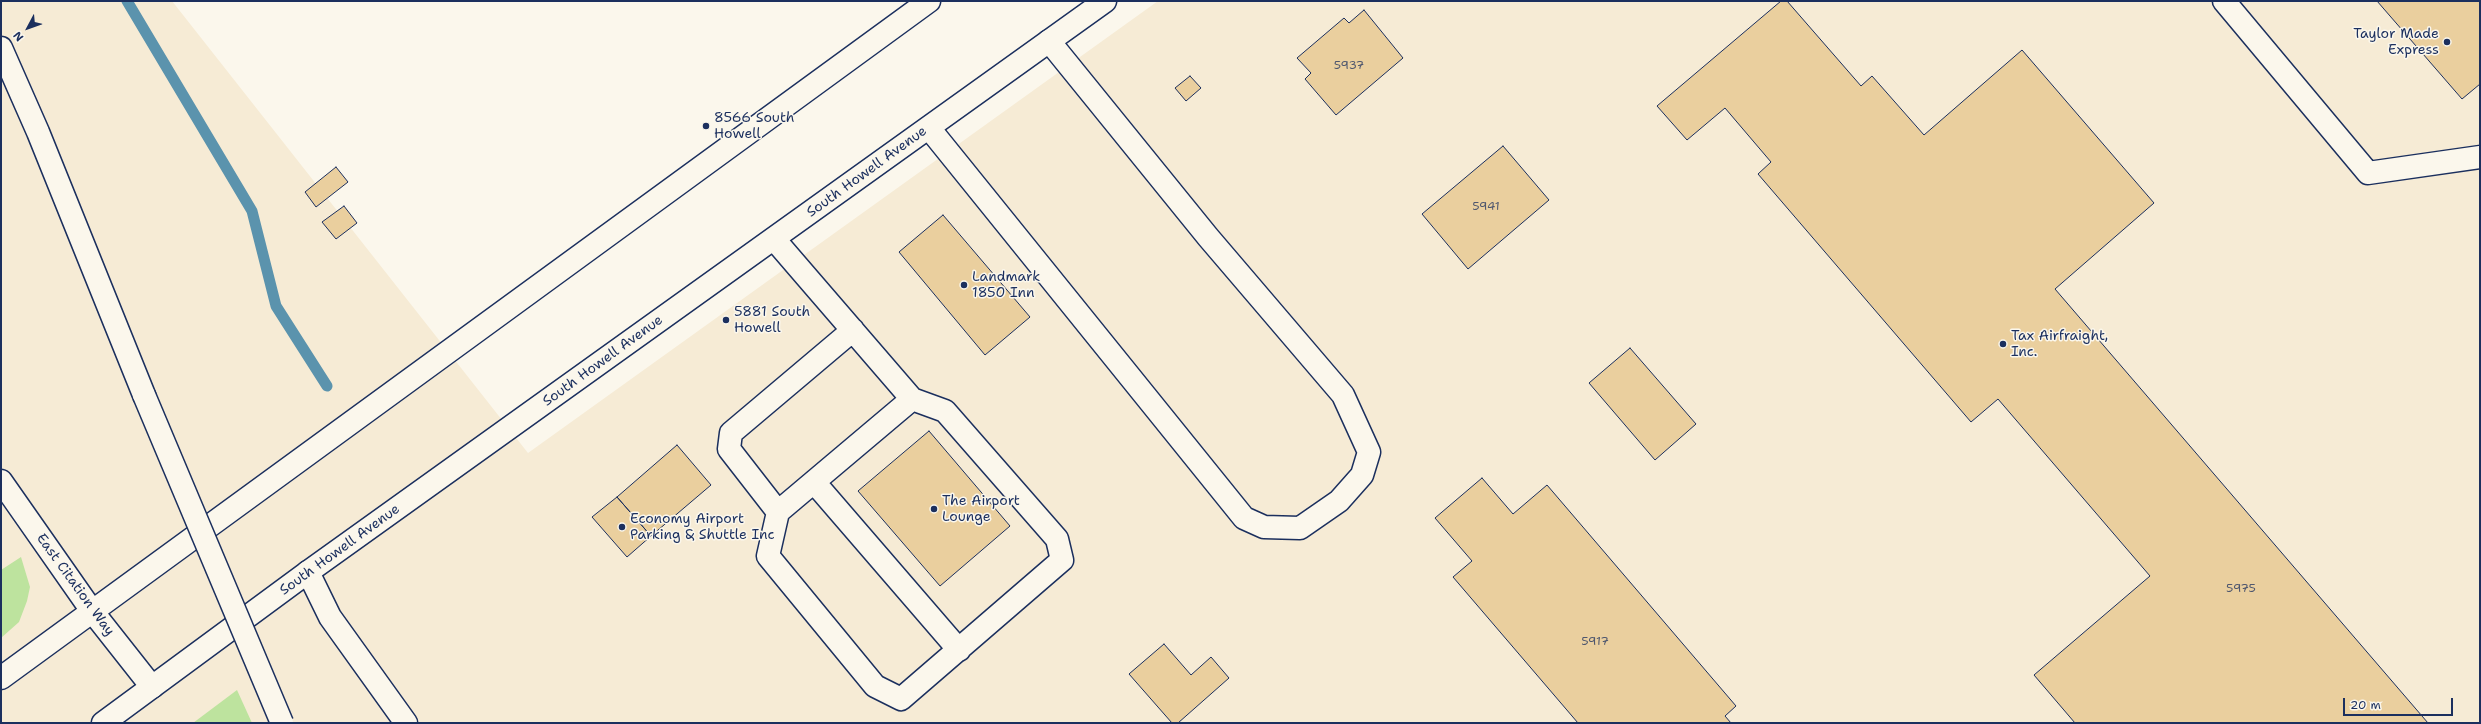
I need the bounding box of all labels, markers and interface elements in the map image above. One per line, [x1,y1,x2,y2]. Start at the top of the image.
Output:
north arrow [8,8,48,48]
place label: Taylor Made Express [2353,26,2439,58]
text: N [10,28,27,44]
marker: Taylor Made Express [2442,37,2452,47]
house number: 5937 [1334,59,1364,73]
place label: 8566 South Howell [714,110,795,142]
marker: 8566 South Howell [701,121,711,131]
street label: South Howell Avenue [804,123,930,221]
house number: 5941 [1472,200,1500,214]
place label: Landmark 1850 Inn [972,269,1040,302]
marker: Landmark 1850 Inn [959,280,969,290]
place label: 5881 South Howell [734,304,810,336]
street label: South Howell Avenue [540,312,666,410]
marker: 5881 South Howell [721,315,731,325]
place label: Tax Airfraight, Inc. [2011,328,2108,360]
marker: Tax Airfraight, Inc. [1998,339,2008,349]
place label: The Airport Lounge [942,493,1020,526]
street label: South Howell Avenue [277,501,403,599]
marker: The Airport Lounge [929,504,939,514]
place label: Economy Airport Parking & Shuttle Inc [630,511,775,544]
marker: Economy Airport Parking & Shuttle Inc [617,522,627,532]
street label: East Citation Way [32,531,118,639]
house number: 5975 [2226,582,2256,596]
house number: 5917 [1581,635,1609,649]
scale bar [2345,690,2455,716]
text: 20 m [2350,697,2381,713]

